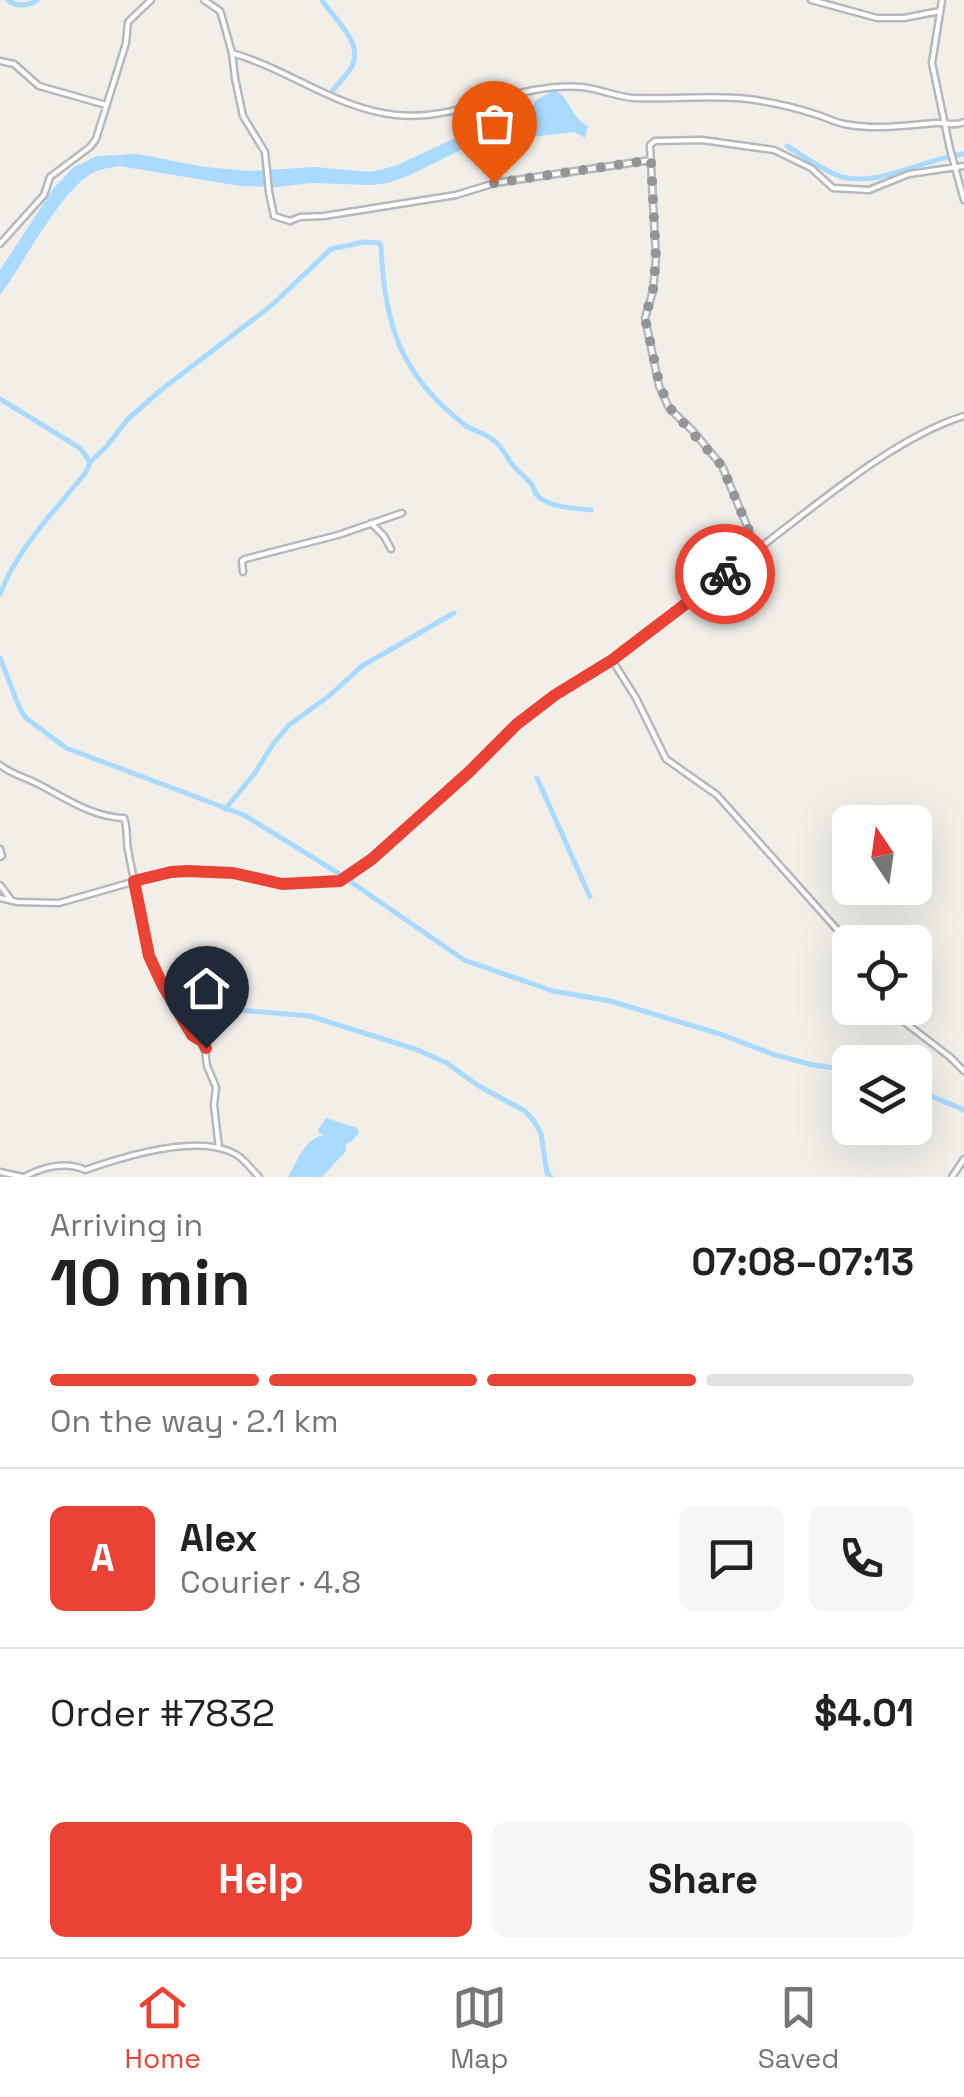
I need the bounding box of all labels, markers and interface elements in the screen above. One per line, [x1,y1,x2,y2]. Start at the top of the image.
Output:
pin [452,81,537,184]
icon: bag [467,96,522,151]
courier [675,524,775,624]
icon: bike [698,547,753,602]
north arrow [832,805,932,905]
map controls [832,805,932,1145]
button: locate [832,925,932,1025]
pin [164,946,249,1049]
icon: home [179,961,234,1016]
button: layers [832,1045,932,1145]
text: Arriving in [50,1205,203,1245]
text: 07:08–07:13 [692,1238,914,1286]
text: 10 min [50,1241,251,1324]
text: On the way · 2.1 km [50,1401,339,1441]
button: chat [679,1506,784,1611]
button: phone [809,1506,914,1611]
text: Alex [180,1514,257,1562]
text: A [90,1534,115,1582]
text: Courier · 4.8 [180,1562,361,1602]
text: Order #7832 [50,1689,275,1737]
text: $4.01 [814,1689,914,1737]
button: Help [50,1822,472,1937]
button: Share [492,1822,914,1937]
tab: Home [125,1980,201,2076]
tab: Map [450,1980,509,2076]
tab: Saved [758,1980,839,2076]

